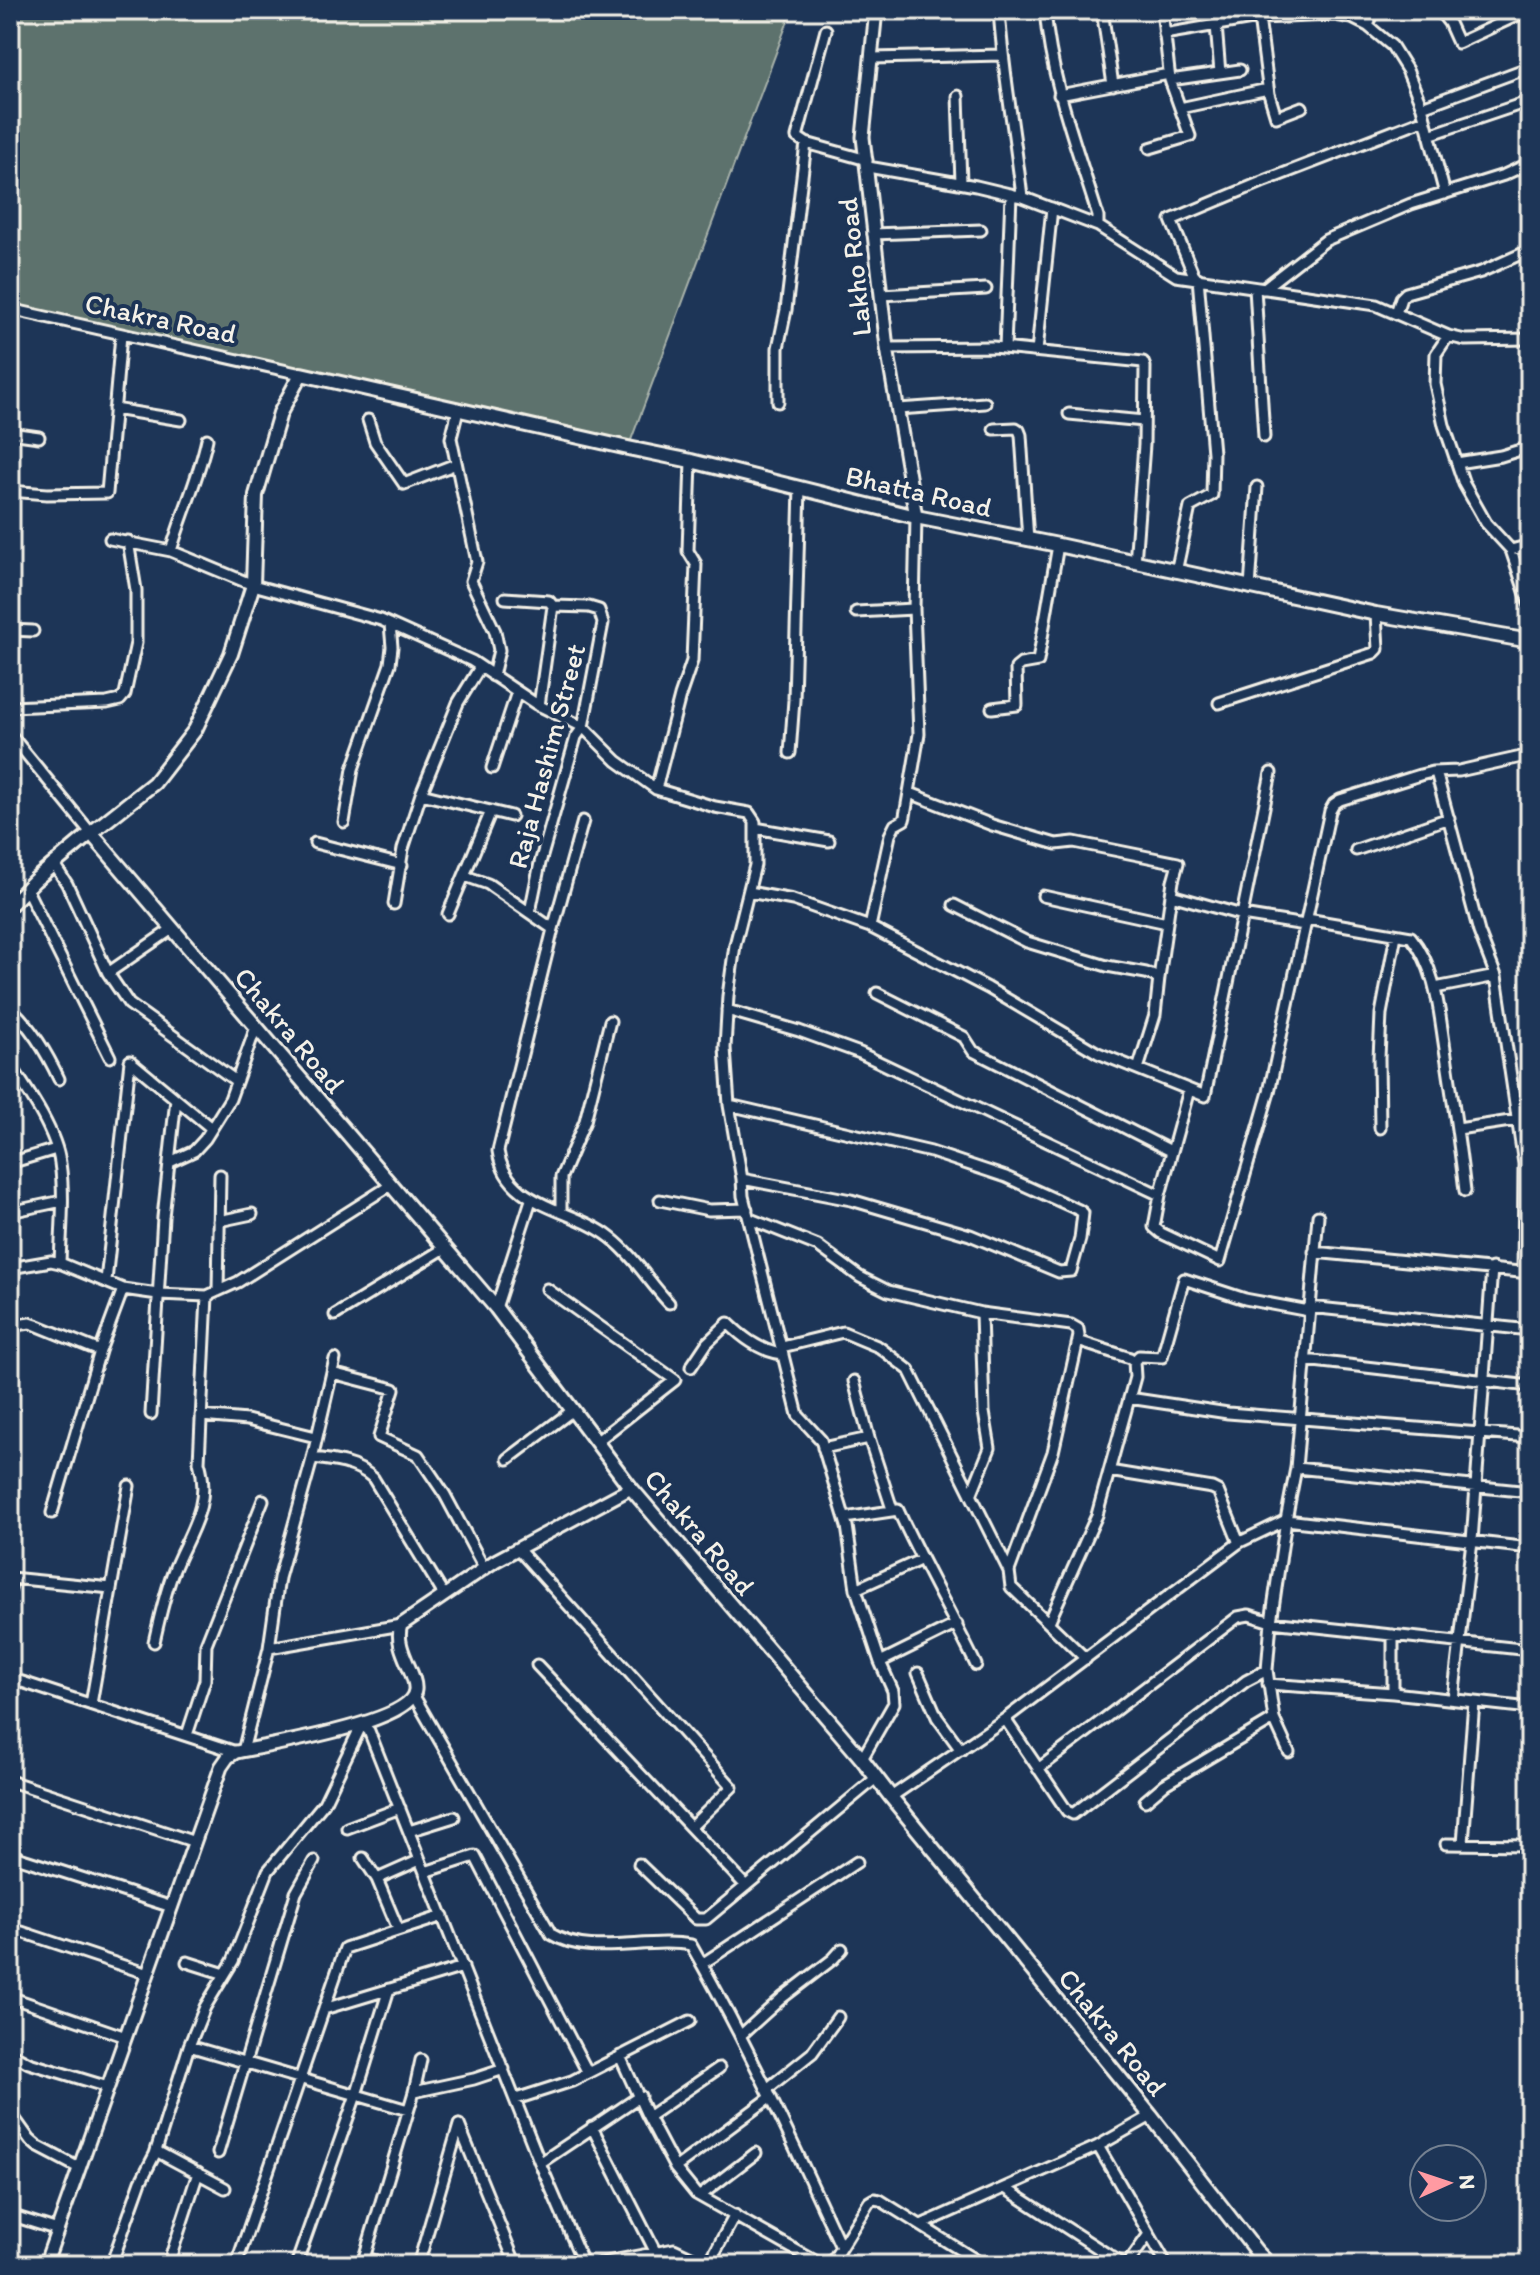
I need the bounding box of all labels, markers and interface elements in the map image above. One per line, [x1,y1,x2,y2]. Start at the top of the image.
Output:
street label: Lakho Road [830,196,878,338]
street label: Chakra Road [82,285,241,351]
street label: Bhatta Road [842,458,996,524]
street label: Raja Hashim Street [500,640,592,872]
street label: Chakra Road [227,960,353,1100]
street label: Chakra Road [637,1462,763,1602]
street label: Chakra Road [1051,1961,1175,2103]
north arrow [1408,2143,1488,2223]
text: N [1454,2174,1481,2190]

